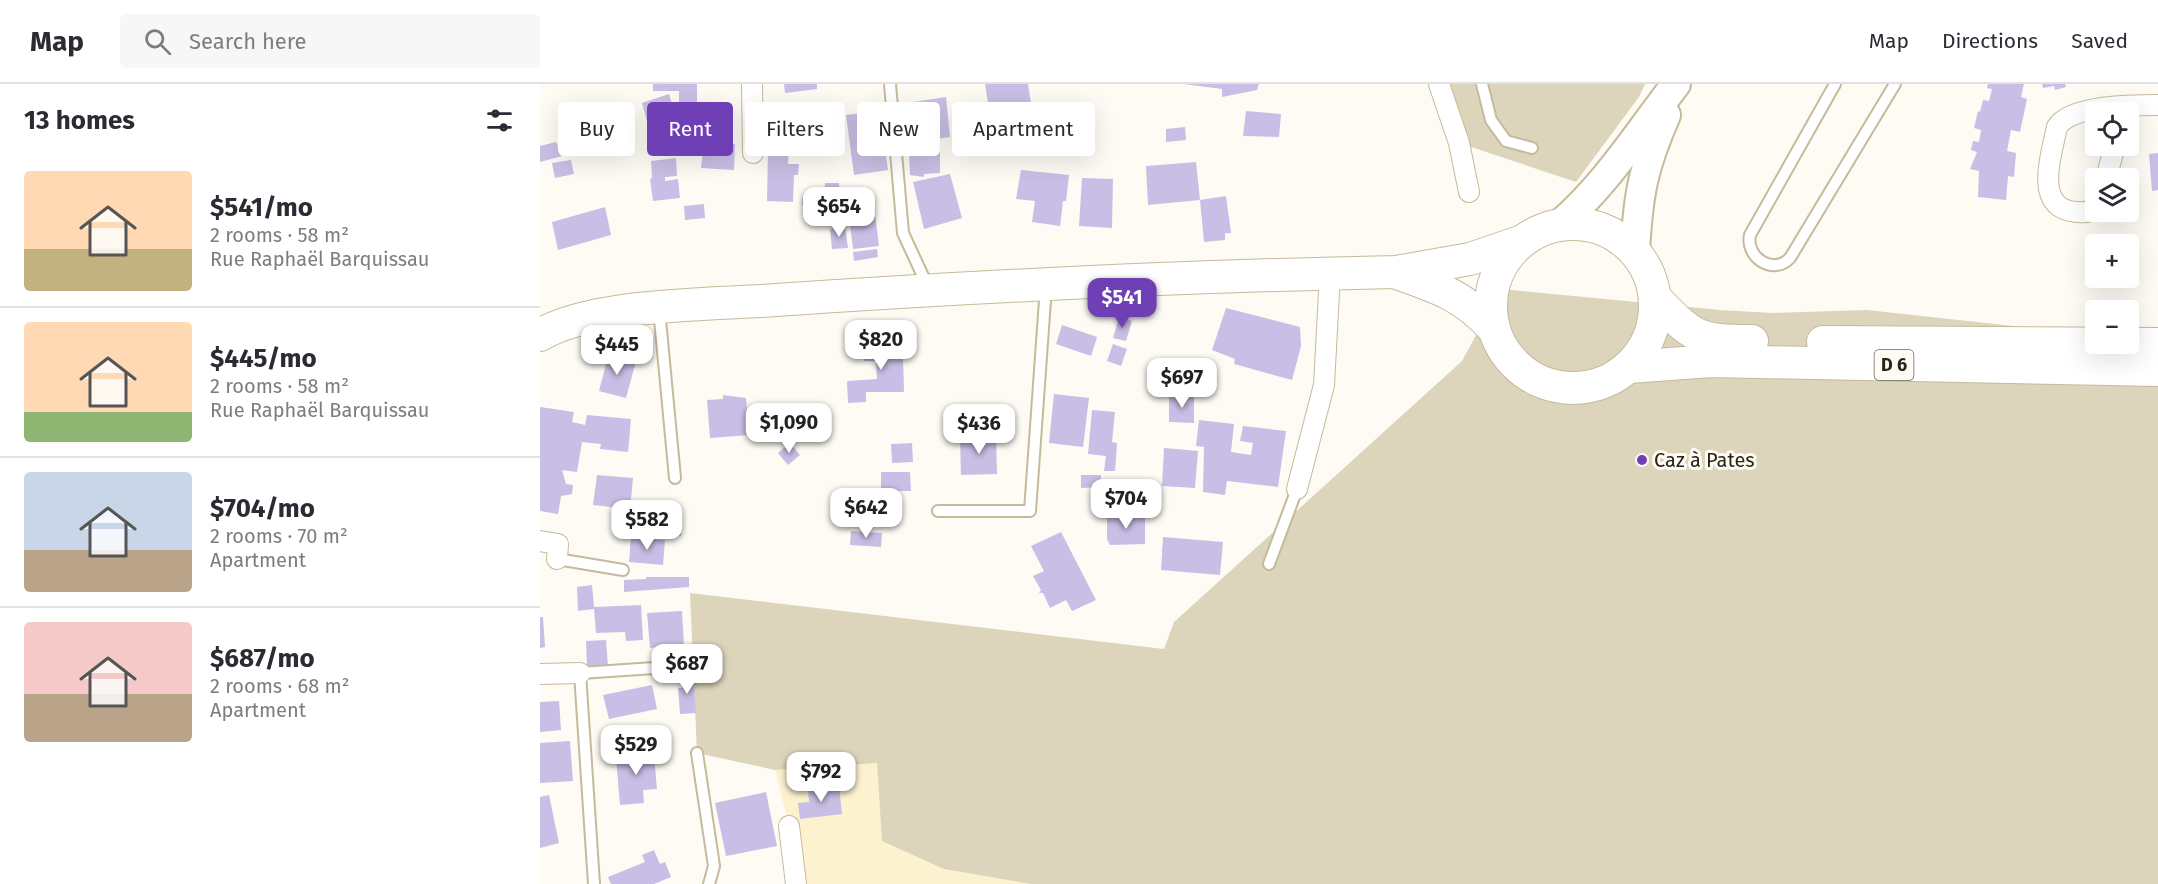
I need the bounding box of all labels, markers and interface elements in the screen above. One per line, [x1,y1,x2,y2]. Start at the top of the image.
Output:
search box [120,14,540,68]
text: Map [30,25,84,58]
icon: search [141,25,174,58]
text: Search here [189,28,307,55]
text: Map [1869,28,1909,54]
text: Directions [1942,28,2038,54]
text: Saved [2071,28,2128,54]
chip: Buy [558,102,635,156]
chip: Rent [647,102,733,156]
chip: Filters [745,102,845,156]
chip: New [857,102,940,156]
chip: Apartment [952,102,1095,156]
map controls [2085,102,2139,354]
button: locate [2085,102,2139,156]
icon: filters [483,104,516,137]
text: 13 homes [24,105,135,136]
button: layers [2085,168,2139,222]
pin: $654 [803,187,875,238]
text: $541/mo [210,192,313,223]
text: $654 [817,194,861,218]
icon: home [72,195,144,267]
text: 2 rooms · 58 m² [210,223,349,247]
button: + [2085,234,2139,288]
text: Rue Raphaël Barquissau [210,247,429,271]
pin: $541 [1086,278,1158,329]
text: $541 [1102,285,1142,309]
button: − [2085,300,2139,354]
pin: $820 [845,320,917,371]
pin: $445 [581,325,653,376]
text: $820 [859,327,903,351]
text: $445 [595,332,639,356]
text: $445/mo [210,343,317,374]
icon: home [72,346,144,418]
road number: D 6 [1874,350,1914,380]
pin: $697 [1146,358,1218,409]
text: $697 [1161,365,1203,389]
text: 2 rooms · 58 m² [210,374,349,398]
text: Rue Raphaël Barquissau [210,398,429,422]
pin: $1,090 [740,403,838,454]
pin: $436 [943,404,1015,455]
text: $1,090 [760,410,818,434]
text: $436 [957,411,1001,435]
place label: Caz à Pates [1654,448,1755,472]
marker: Caz à Pates [1635,453,1649,467]
pin: $704 [1090,479,1162,530]
text: $704 [1105,486,1147,510]
pin: $642 [830,488,902,539]
text: $704/mo [210,493,315,524]
text: $642 [844,495,888,519]
icon: home [72,496,144,568]
pin: $582 [611,500,683,551]
text: $582 [625,507,669,531]
text: 2 rooms · 70 m² [210,524,348,548]
text: Apartment [210,548,306,572]
text: $687/mo [210,643,315,674]
pin: $687 [651,644,723,695]
icon: home [72,646,144,718]
text: $687 [666,651,708,675]
text: 2 rooms · 68 m² [210,674,350,698]
text: Apartment [210,698,306,722]
pin: $529 [600,725,672,776]
text: $529 [615,732,657,756]
pin: $792 [785,752,857,803]
text: $792 [801,759,841,783]

